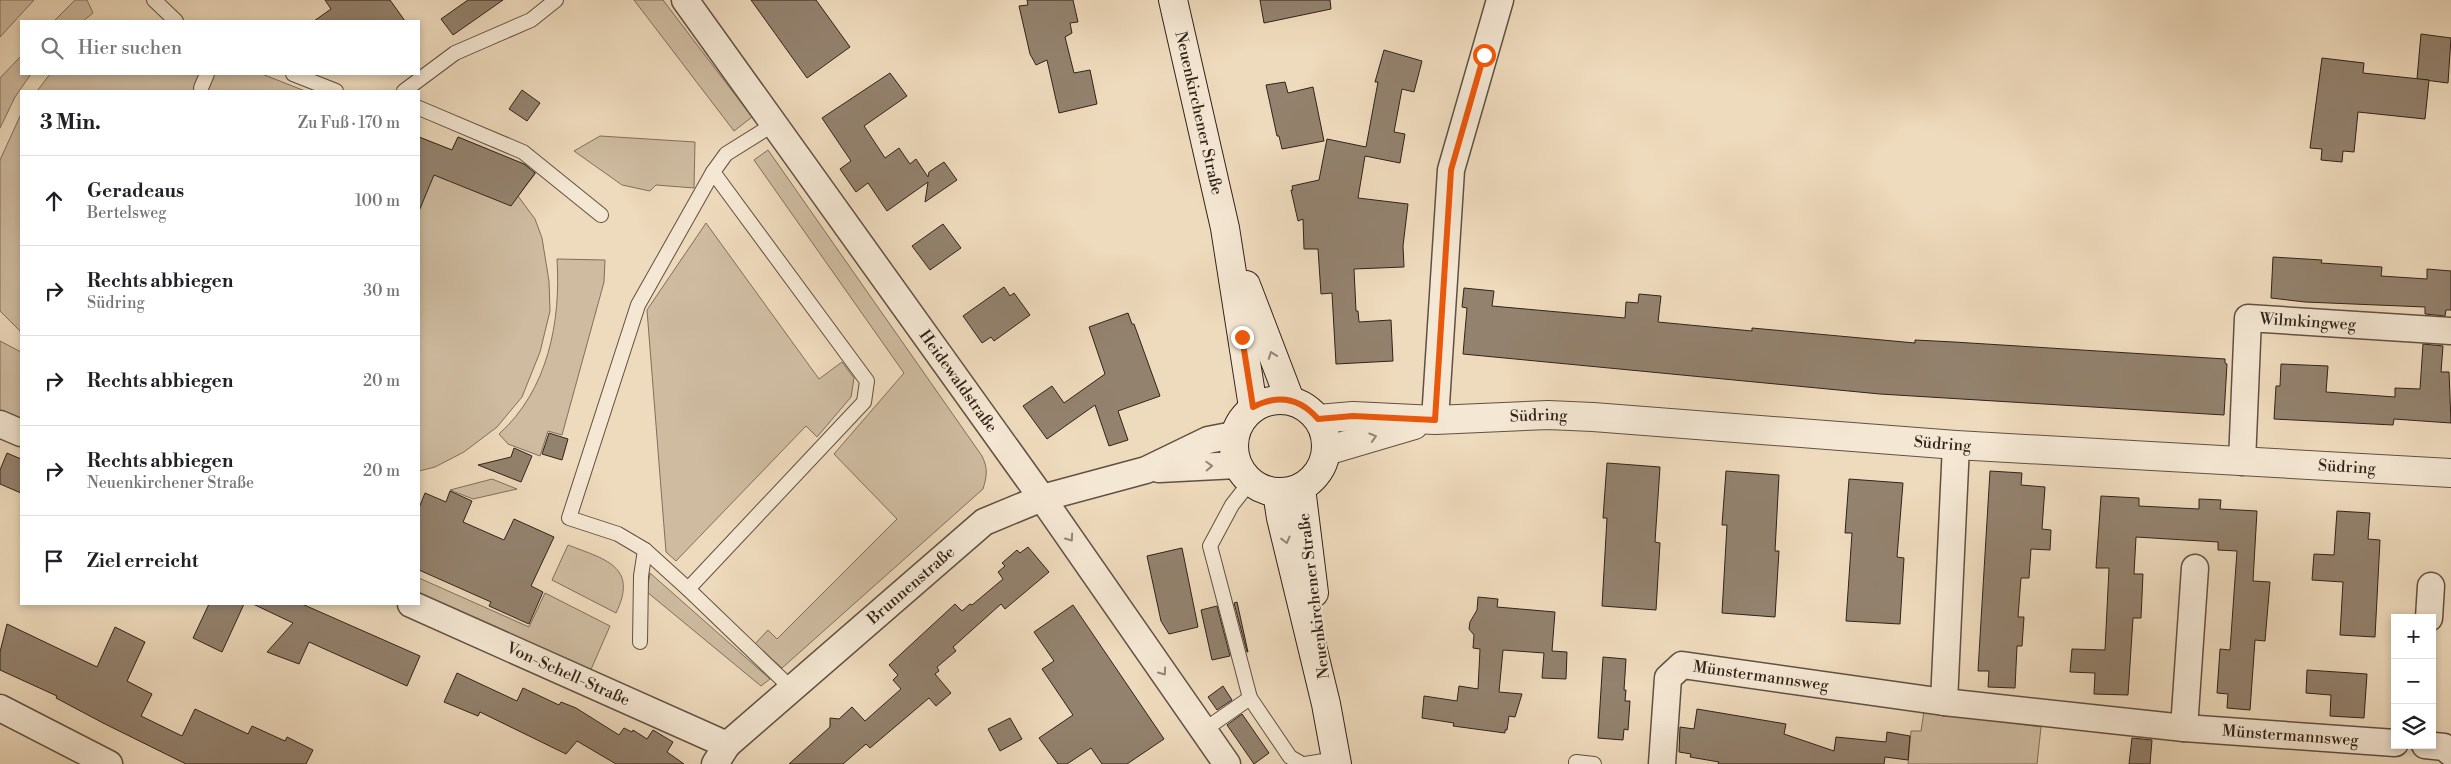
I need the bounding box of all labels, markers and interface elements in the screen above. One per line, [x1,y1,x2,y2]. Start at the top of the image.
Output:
search box [20,20,420,75]
street label: Neuenkirchener Straße [1170,29,1227,197]
icon: search [38,34,66,62]
text: Hier suchen [78,36,182,60]
route start [1473,44,1496,67]
text: 3 Min. [40,110,101,136]
text: Zu Fuß · 170 m [298,113,400,133]
text: Geradeaus [87,179,184,203]
icon: ahead [40,187,68,215]
text: 100 m [355,191,400,211]
text: Bertelsweg [87,203,167,223]
text: Rechts abbiegen [87,269,233,293]
icon: right [40,277,68,305]
text: 30 m [363,281,400,301]
text: Südring [87,293,145,313]
street label: Wilmkingweg [2258,309,2357,335]
street label: Heidewaldstraße [915,326,1002,436]
route end [1231,326,1254,349]
one-way arrow [1268,351,1278,359]
icon: right [40,367,68,395]
text: Rechts abbiegen [87,369,233,393]
text: 20 m [363,371,400,391]
street label: Südring [1509,405,1569,427]
street label: Südring [1913,432,1973,456]
one-way arrow [1368,433,1376,443]
text: Rechts abbiegen [87,449,233,473]
street label: Südring [2318,455,2377,479]
icon: right [40,457,68,485]
text: 20 m [363,461,400,481]
one-way arrow [1205,461,1213,472]
text: Neuenkirchener Straße [87,473,254,493]
street label: Neuenkirchener Straße [1294,512,1334,680]
one-way arrow [1064,532,1073,542]
one-way arrow [1280,536,1291,545]
street label: Brunnenstraße [862,542,959,629]
icon: arrive [40,547,68,575]
text: Ziel erreicht [87,549,198,573]
map controls [2391,614,2436,749]
button: + [2391,614,2436,659]
street label: Von-Schell-Straße [502,637,633,710]
street label: Münstermannsweg [1692,657,1831,696]
button: − [2391,659,2436,704]
one-way arrow [1157,666,1166,675]
button: layers [2391,704,2436,749]
street label: Münstermannsweg [2222,721,2360,750]

